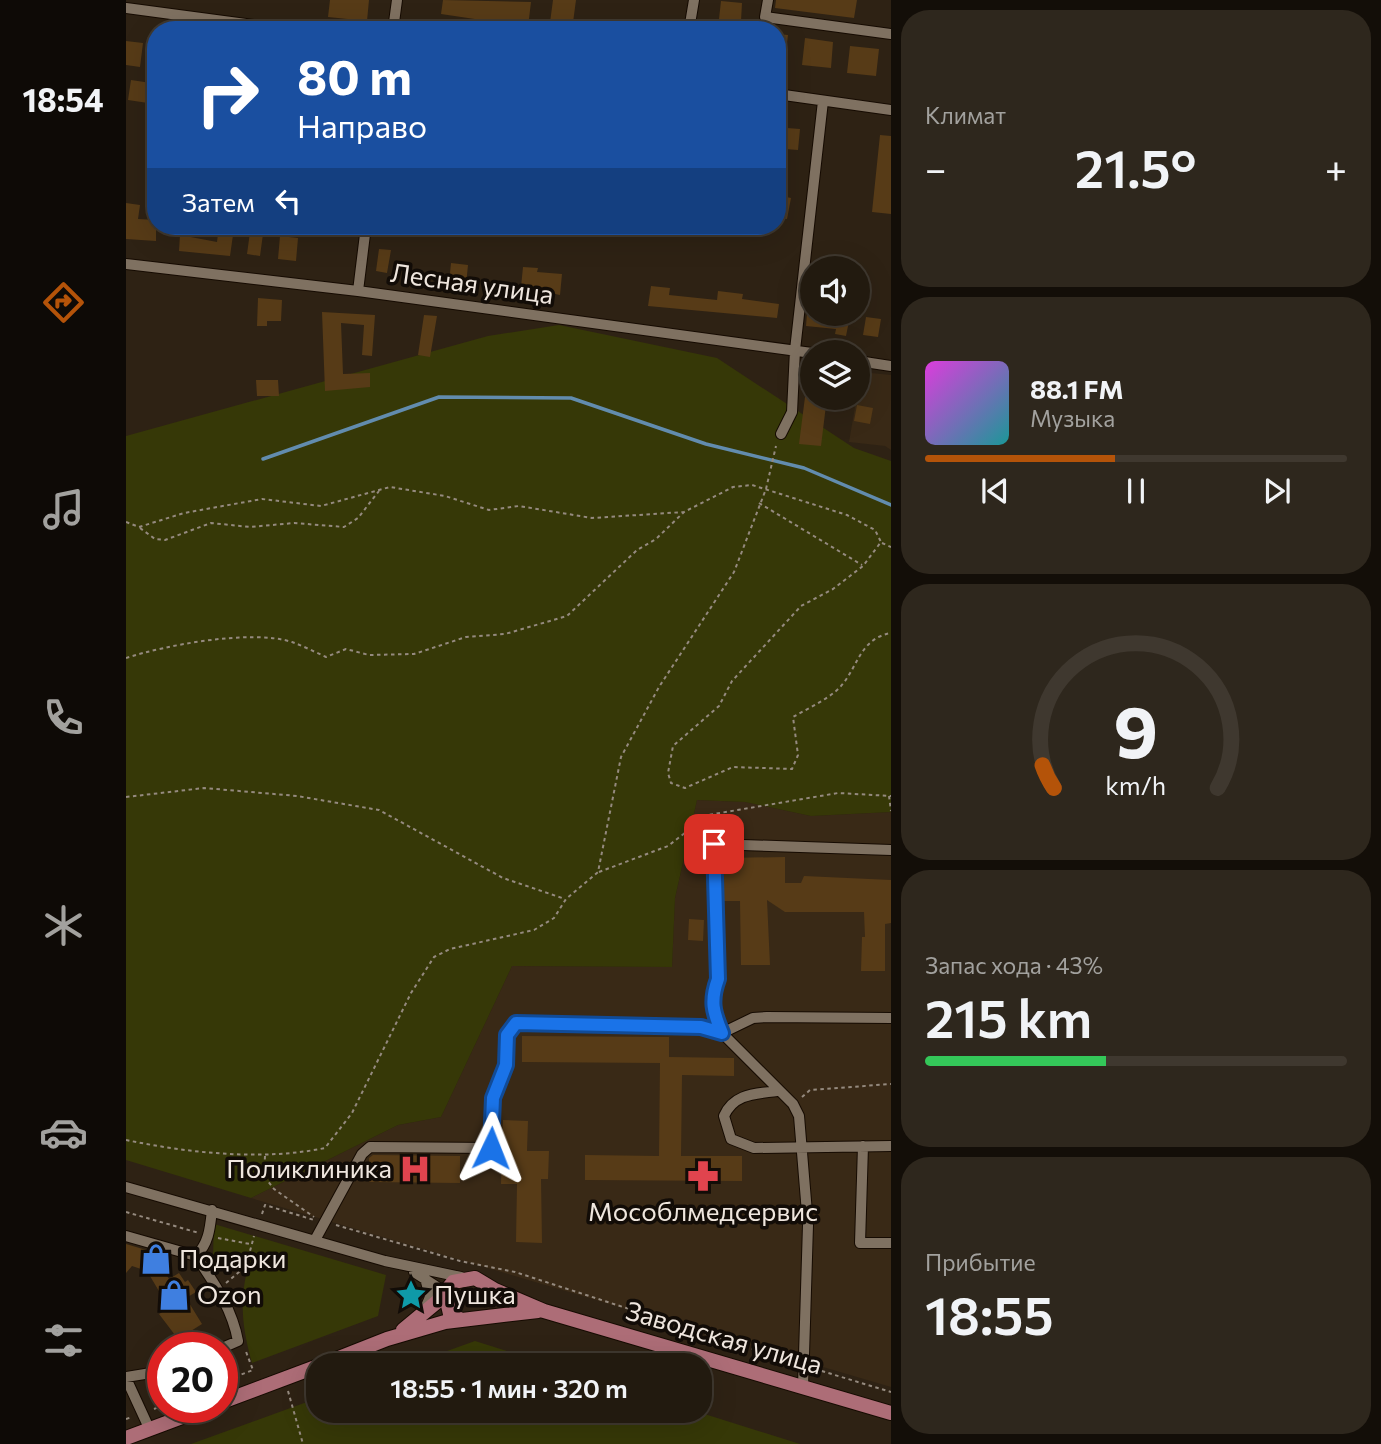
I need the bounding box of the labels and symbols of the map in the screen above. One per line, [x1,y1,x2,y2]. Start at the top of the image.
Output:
street label: Лесная улица [389,256,556,309]
pin [684,814,744,874]
position arrow [454,1111,528,1185]
place label: Поликлиника [226,1152,392,1183]
hospital icon: Поликлиника [398,1152,432,1186]
pharmacy icon: Мособлмедсервис [686,1159,720,1193]
place label: Мособлмедсервис [588,1195,818,1226]
shop icon: Подарки [139,1242,173,1276]
place label: Подарки [179,1242,286,1273]
shop icon: Ozon [157,1278,191,1312]
place label: Ozon [197,1278,262,1309]
place icon: Пушка [394,1278,428,1312]
place label: Пушка [434,1278,516,1309]
street label: Заводская улица [623,1294,826,1379]
speed limit sign: 20 [147,1332,238,1423]

